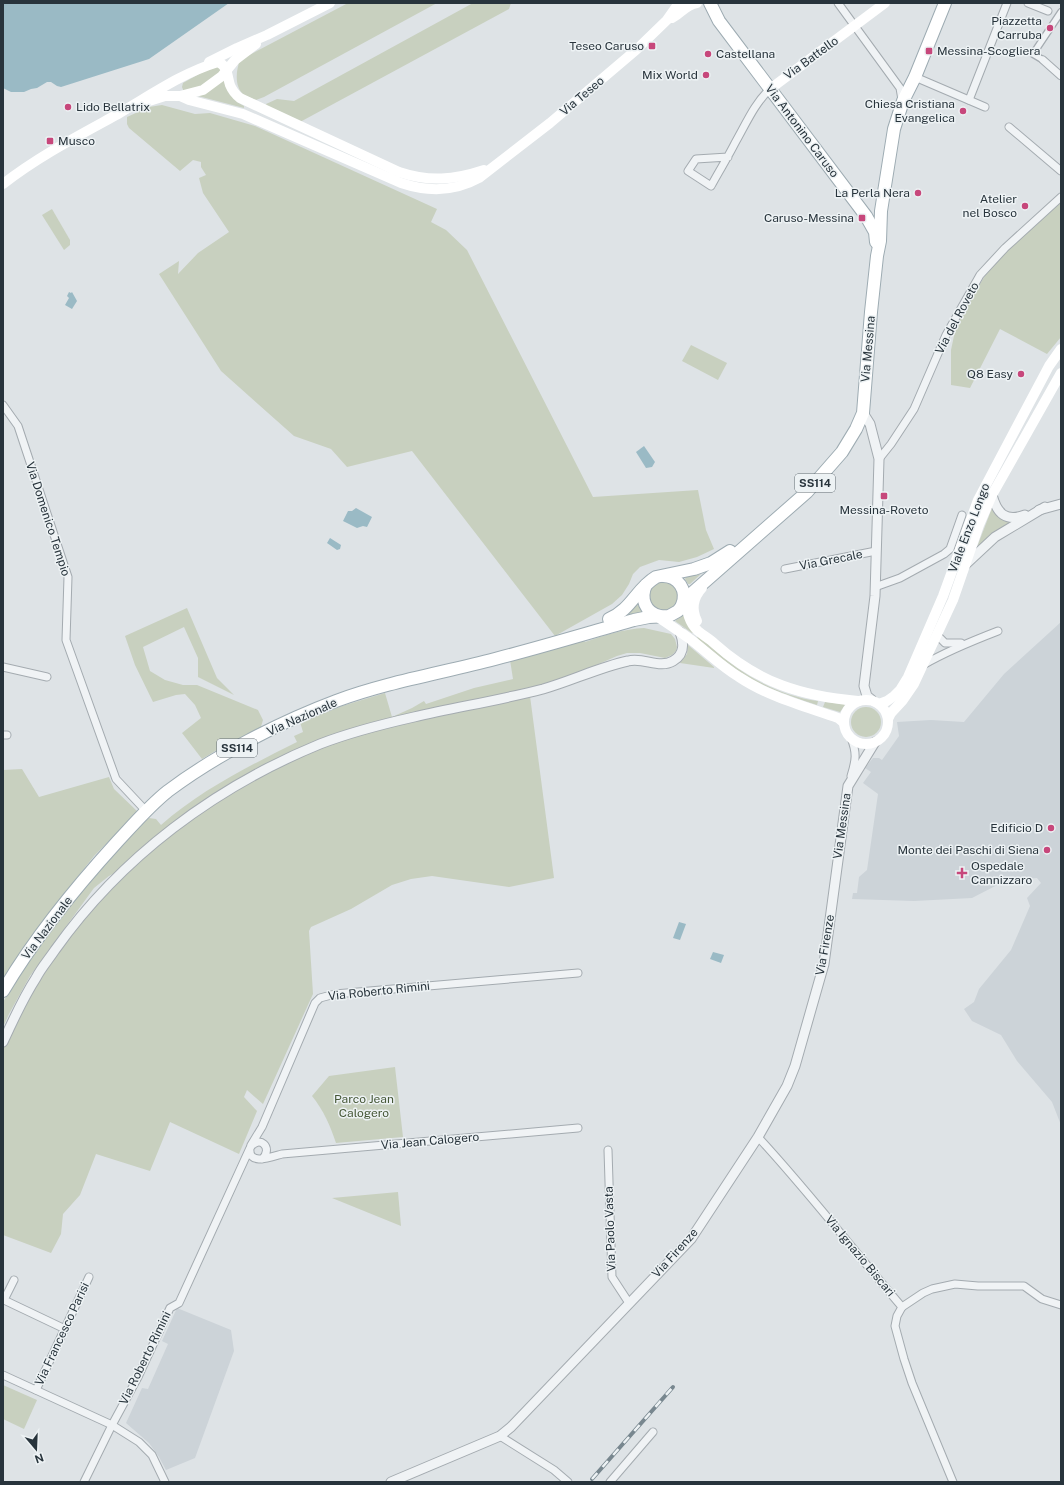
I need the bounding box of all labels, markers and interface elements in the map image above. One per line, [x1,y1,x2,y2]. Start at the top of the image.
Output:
place label: Piazzetta Carruba [991,14,1042,42]
marker: Piazzetta Carruba [1045,23,1055,33]
street label: Via Battello [781,33,841,82]
place label: Teseo Caruso [569,39,644,53]
marker: Teseo Caruso [647,41,657,51]
place label: Messina-Scogliera [937,44,1040,58]
marker: Messina-Scogliera [924,46,934,56]
place label: Castellana [716,47,775,61]
marker: Castellana [703,49,713,59]
place label: Mix World [642,68,698,82]
marker: Mix World [701,70,711,80]
street label: Via Teseo [557,73,607,118]
street label: Via Antonino Caruso [762,82,842,180]
place label: Chiesa Cristiana Evangelica [865,97,955,125]
place label: Lido Bellatrix [76,100,150,114]
marker: Lido Bellatrix [63,102,73,112]
marker: Chiesa Cristiana Evangelica [958,106,968,116]
place label: Musco [58,134,95,148]
marker: Musco [45,136,55,146]
place label: La Perla Nera [835,186,910,200]
marker: La Perla Nera [913,188,923,198]
place label: Atelier nel Bosco [963,192,1017,220]
marker: Atelier nel Bosco [1020,201,1030,211]
place label: Caruso-Messina [764,211,854,225]
marker: Caruso-Messina [857,213,867,223]
street label: Via del Roveto [932,280,982,356]
street label: Via Messina [858,315,878,383]
place label: Q8 Easy [967,367,1014,381]
marker: Q8 Easy [1016,369,1026,379]
street label: Via Domenico Tempio [23,460,73,578]
road number: SS114 [795,474,835,492]
street label: Viale Enzo Longo [946,481,993,575]
marker: Messina-Roveto [879,491,889,501]
place label: Messina-Roveto [840,503,929,517]
street label: Via Grecale [798,547,864,573]
street label: Via Nazionale [265,695,339,739]
road number: SS114 [217,739,257,757]
street label: Via Messina [830,792,854,860]
place label: Edificio D [990,821,1043,835]
marker: Edificio D [1046,823,1056,833]
place label: Monte dei Paschi di Siena [897,843,1039,857]
marker: Monte dei Paschi di Siena [1042,845,1052,855]
place label: Ospedale Cannizzaro [971,859,1033,887]
marker: Ospedale Cannizzaro [956,867,968,879]
street label: Via Nazionale [19,894,75,962]
street label: Via Firenze [813,913,837,977]
street label: Via Roberto Rimini [327,979,431,1003]
park label: Parco Jean Calogero [334,1092,394,1120]
street label: Via Jean Calogero [380,1130,480,1152]
street label: Via Paolo Vasta [602,1186,618,1272]
street label: Via Ignazio Biscari [822,1213,898,1299]
street label: Via Firenze [649,1225,701,1281]
street label: Via Francesco Parisi [32,1280,92,1388]
street label: Via Roberto Rimini [116,1309,174,1407]
north arrow [16,1429,56,1469]
text: N [33,1451,45,1466]

